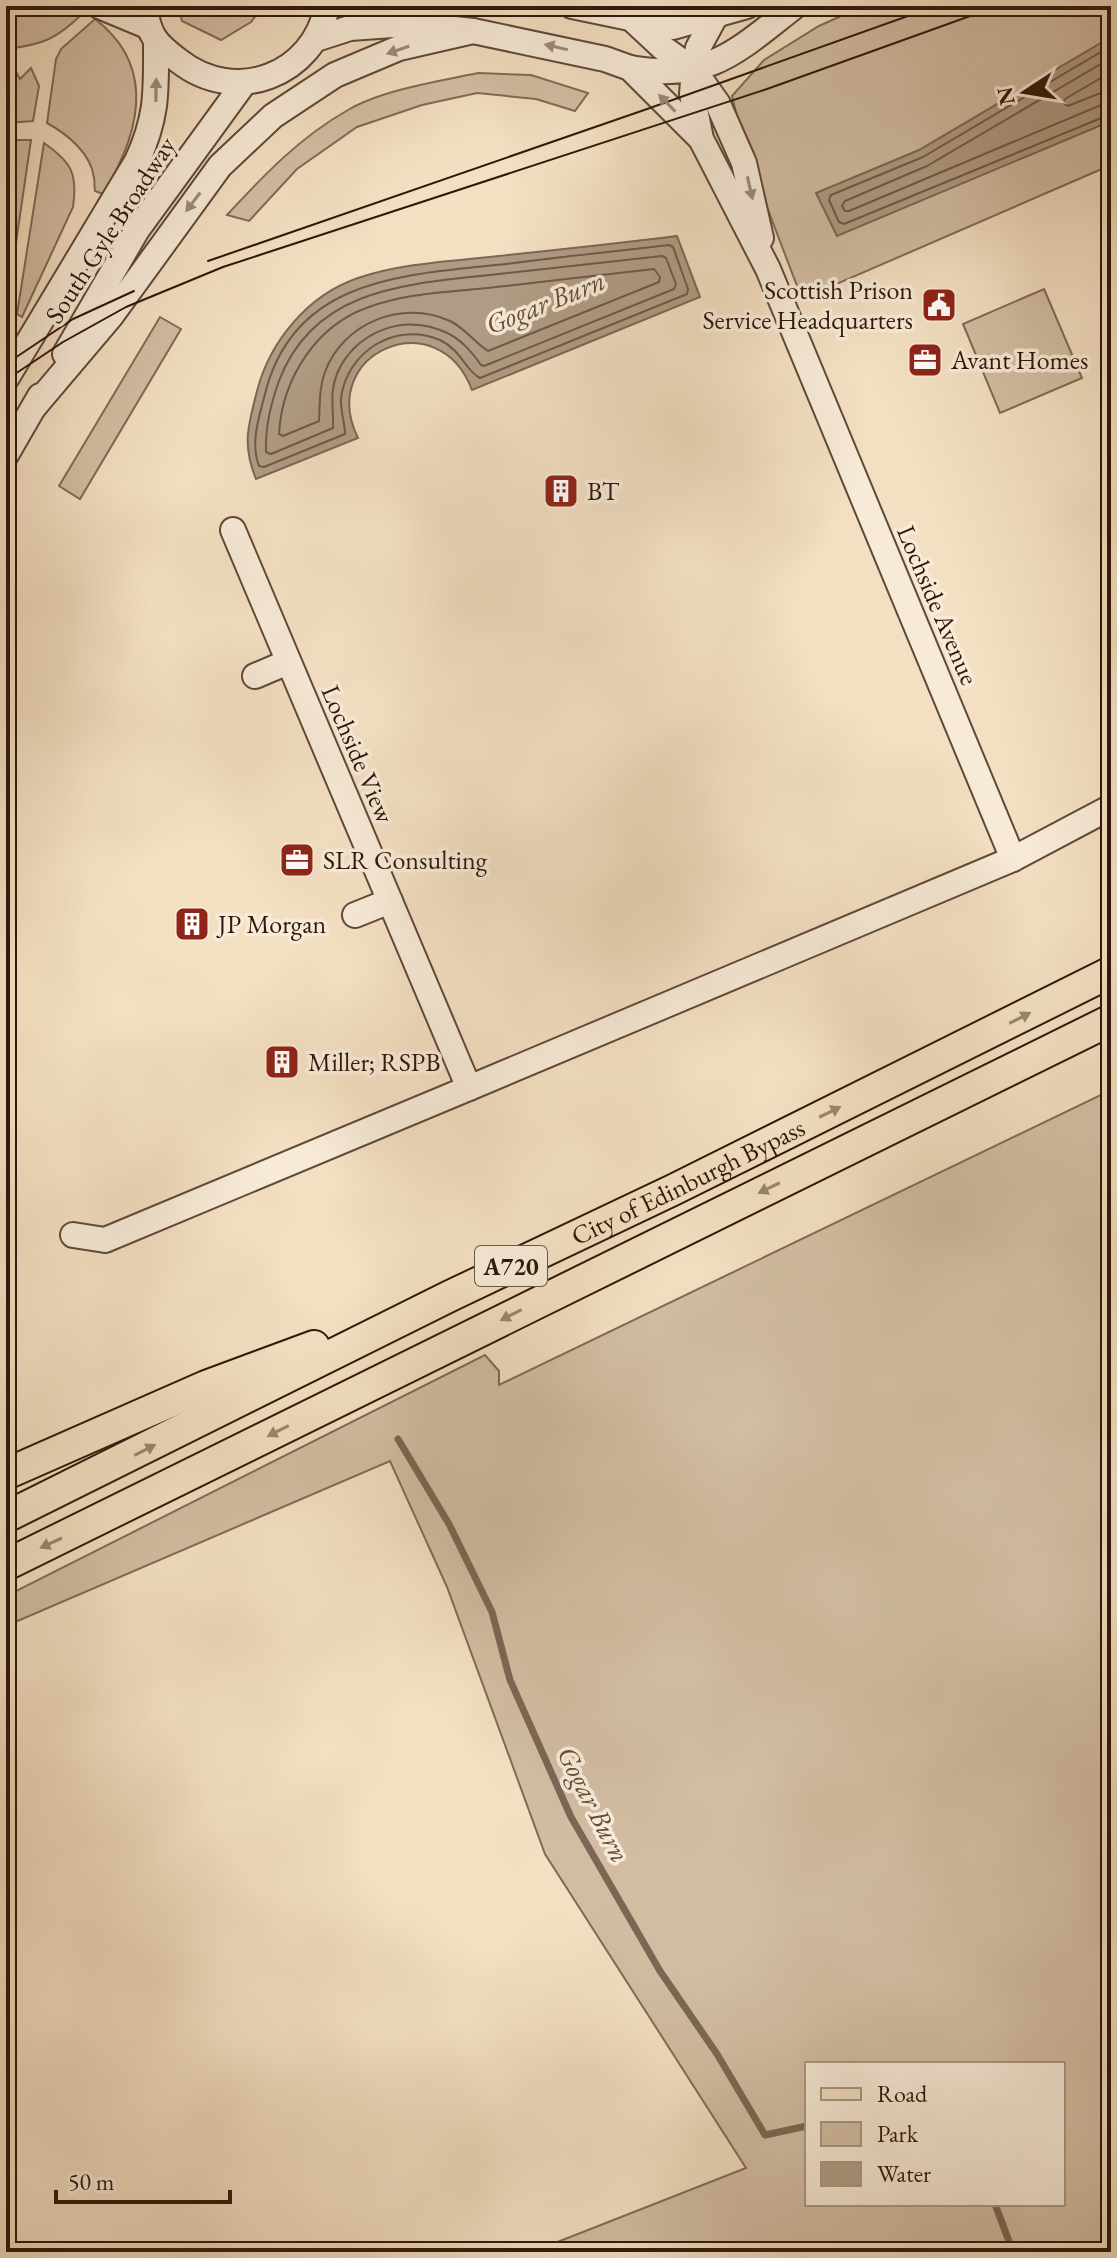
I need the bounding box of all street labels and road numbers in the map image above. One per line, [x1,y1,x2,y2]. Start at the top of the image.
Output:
street label: South Gyle Broadway [37,130,183,330]
street label: Lochside Avenue [889,520,987,690]
street label: Lochside View [314,680,402,828]
street label: City of Edinburgh Bypass [566,1110,810,1253]
road number: A720 [475,1246,547,1286]

